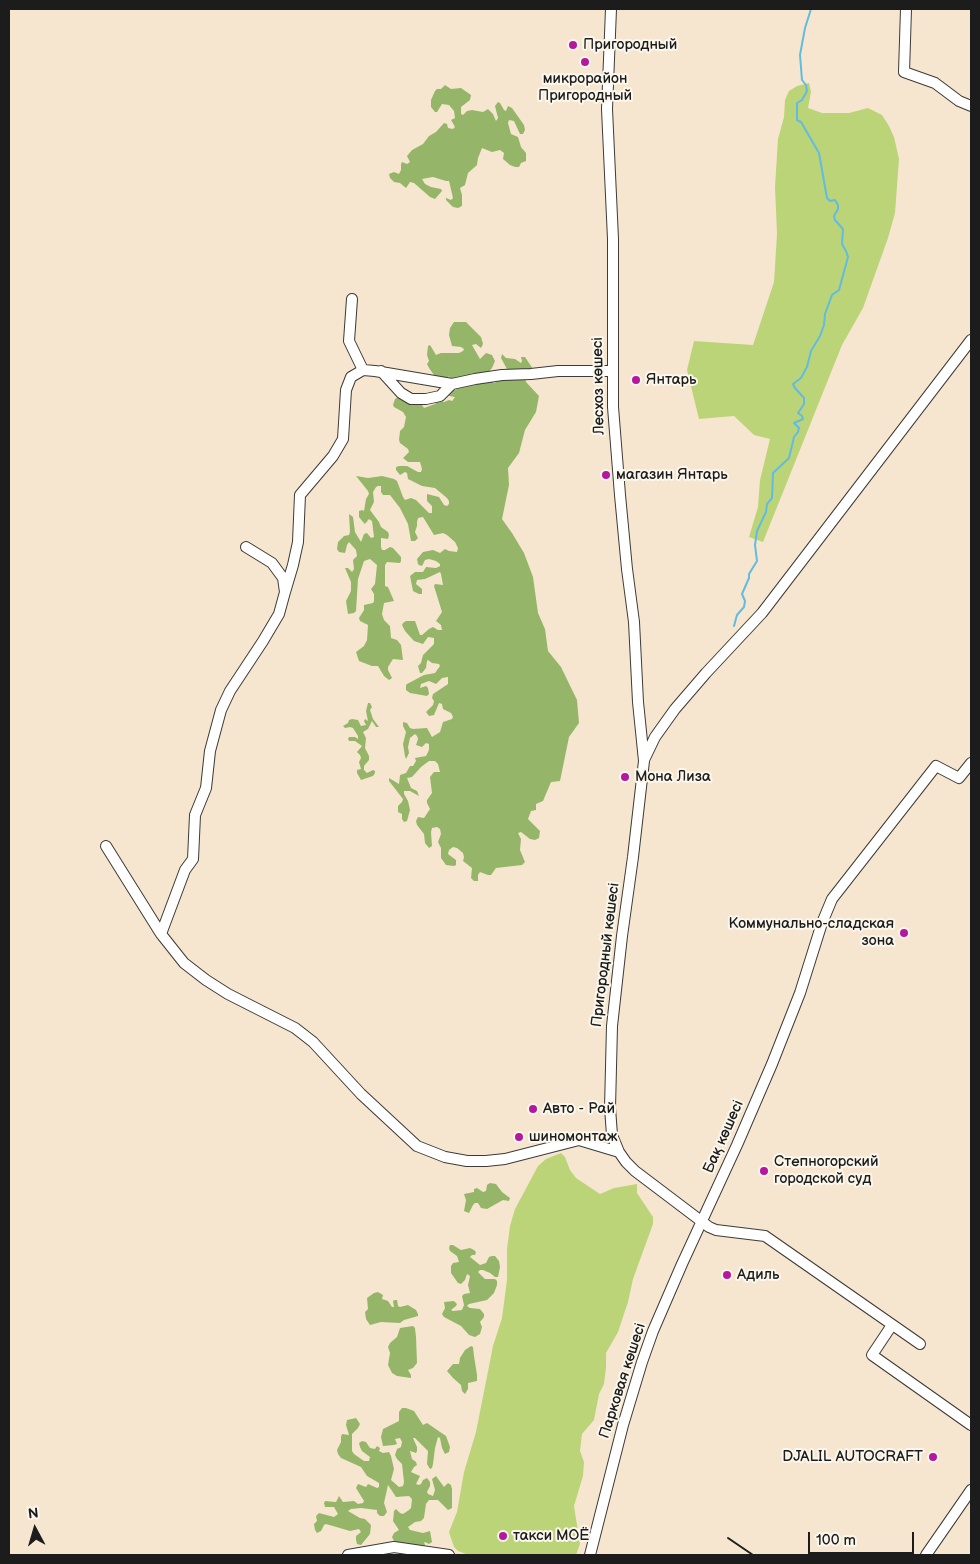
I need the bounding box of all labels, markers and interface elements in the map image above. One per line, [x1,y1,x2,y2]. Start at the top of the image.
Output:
place label: Пригородный [583,36,677,54]
marker: Пригородный [567,39,579,51]
marker: микрорайон Пригородный [579,56,591,68]
place label: микрорайон Пригородный [538,70,632,105]
street label: Лесхоз көшесі [589,337,609,435]
place label: Янтарь [646,371,696,389]
marker: Янтарь [630,374,642,386]
place label: магазин Янтарь [616,466,728,484]
marker: магазин Янтарь [600,469,612,481]
place label: Мона Лиза [635,768,711,786]
marker: Мона Лиза [619,771,631,783]
street label: Пригородный көшесі [588,882,624,1028]
place label: Коммунально-сладская зона [729,915,894,950]
marker: Коммунально-сладская зона [898,927,910,939]
street label: Бақ көшесі [700,1098,748,1176]
place label: Авто - Рай [543,1100,615,1118]
marker: Авто - Рай [527,1103,539,1115]
place label: шиномонтаж [529,1128,617,1146]
marker: шиномонтаж [513,1131,525,1143]
place label: Степногорский городской суд [774,1153,879,1188]
marker: Степногорский городской суд [758,1165,770,1177]
place label: Адиль [737,1266,780,1284]
marker: Адиль [721,1269,733,1281]
street label: Парковая көшесі [596,1321,650,1441]
place label: DJALIL AUTOCRAFT [782,1448,923,1466]
marker: DJALIL AUTOCRAFT [927,1451,939,1463]
north arrow [10,1504,60,1554]
text: N [27,1505,39,1523]
scale bar [810,1522,916,1554]
place label: такси МОЁ [513,1527,589,1545]
marker: такси МОЁ [497,1530,509,1542]
text: 100 m [816,1531,856,1550]

